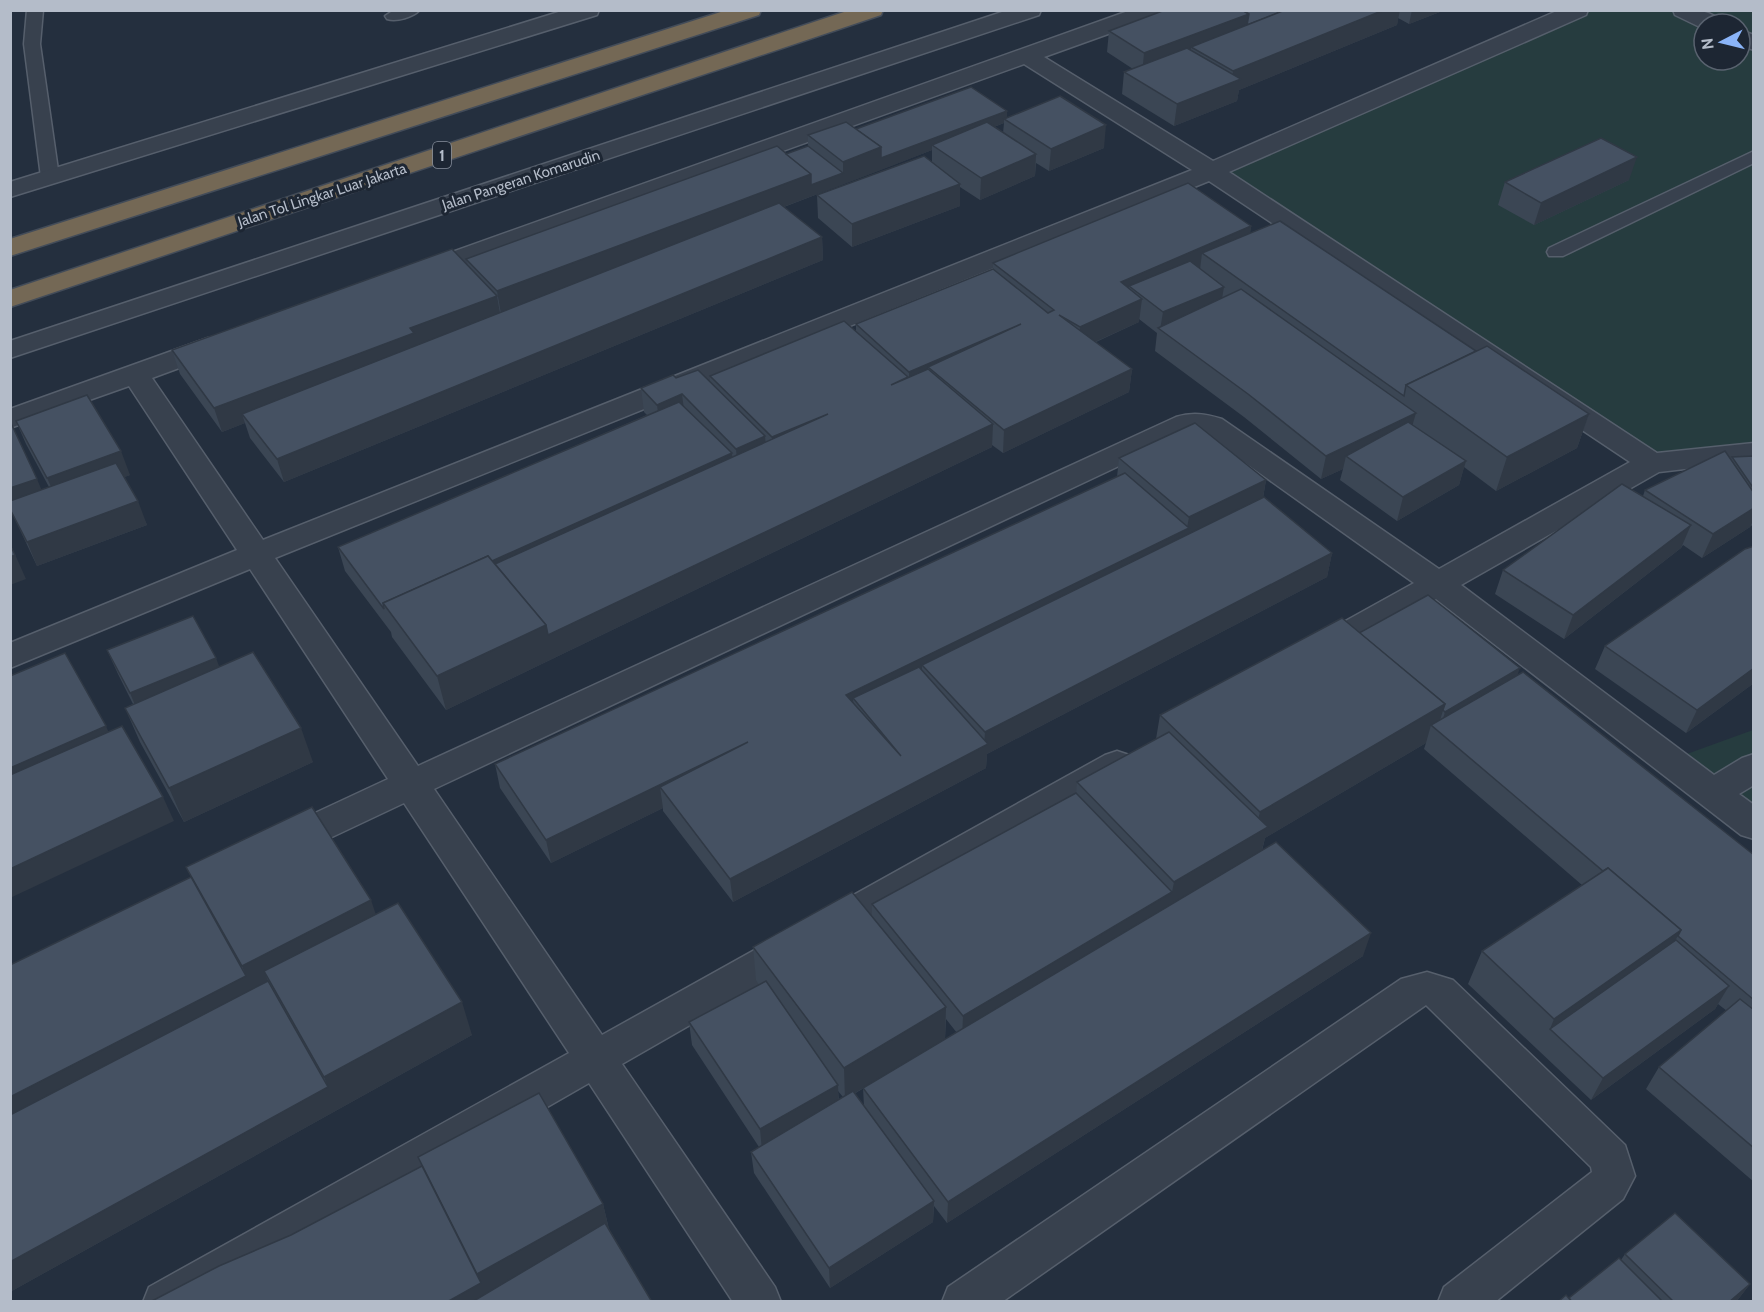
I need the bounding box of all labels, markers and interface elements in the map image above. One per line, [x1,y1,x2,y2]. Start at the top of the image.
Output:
north arrow [1692,12,1752,72]
text: N [1697,37,1718,51]
road number: 1 [433,142,451,168]
street label: Jalan Pangeran Komarudin [439,146,602,214]
street label: Jalan Tol Lingkar Luar Jakarta [234,159,409,231]

